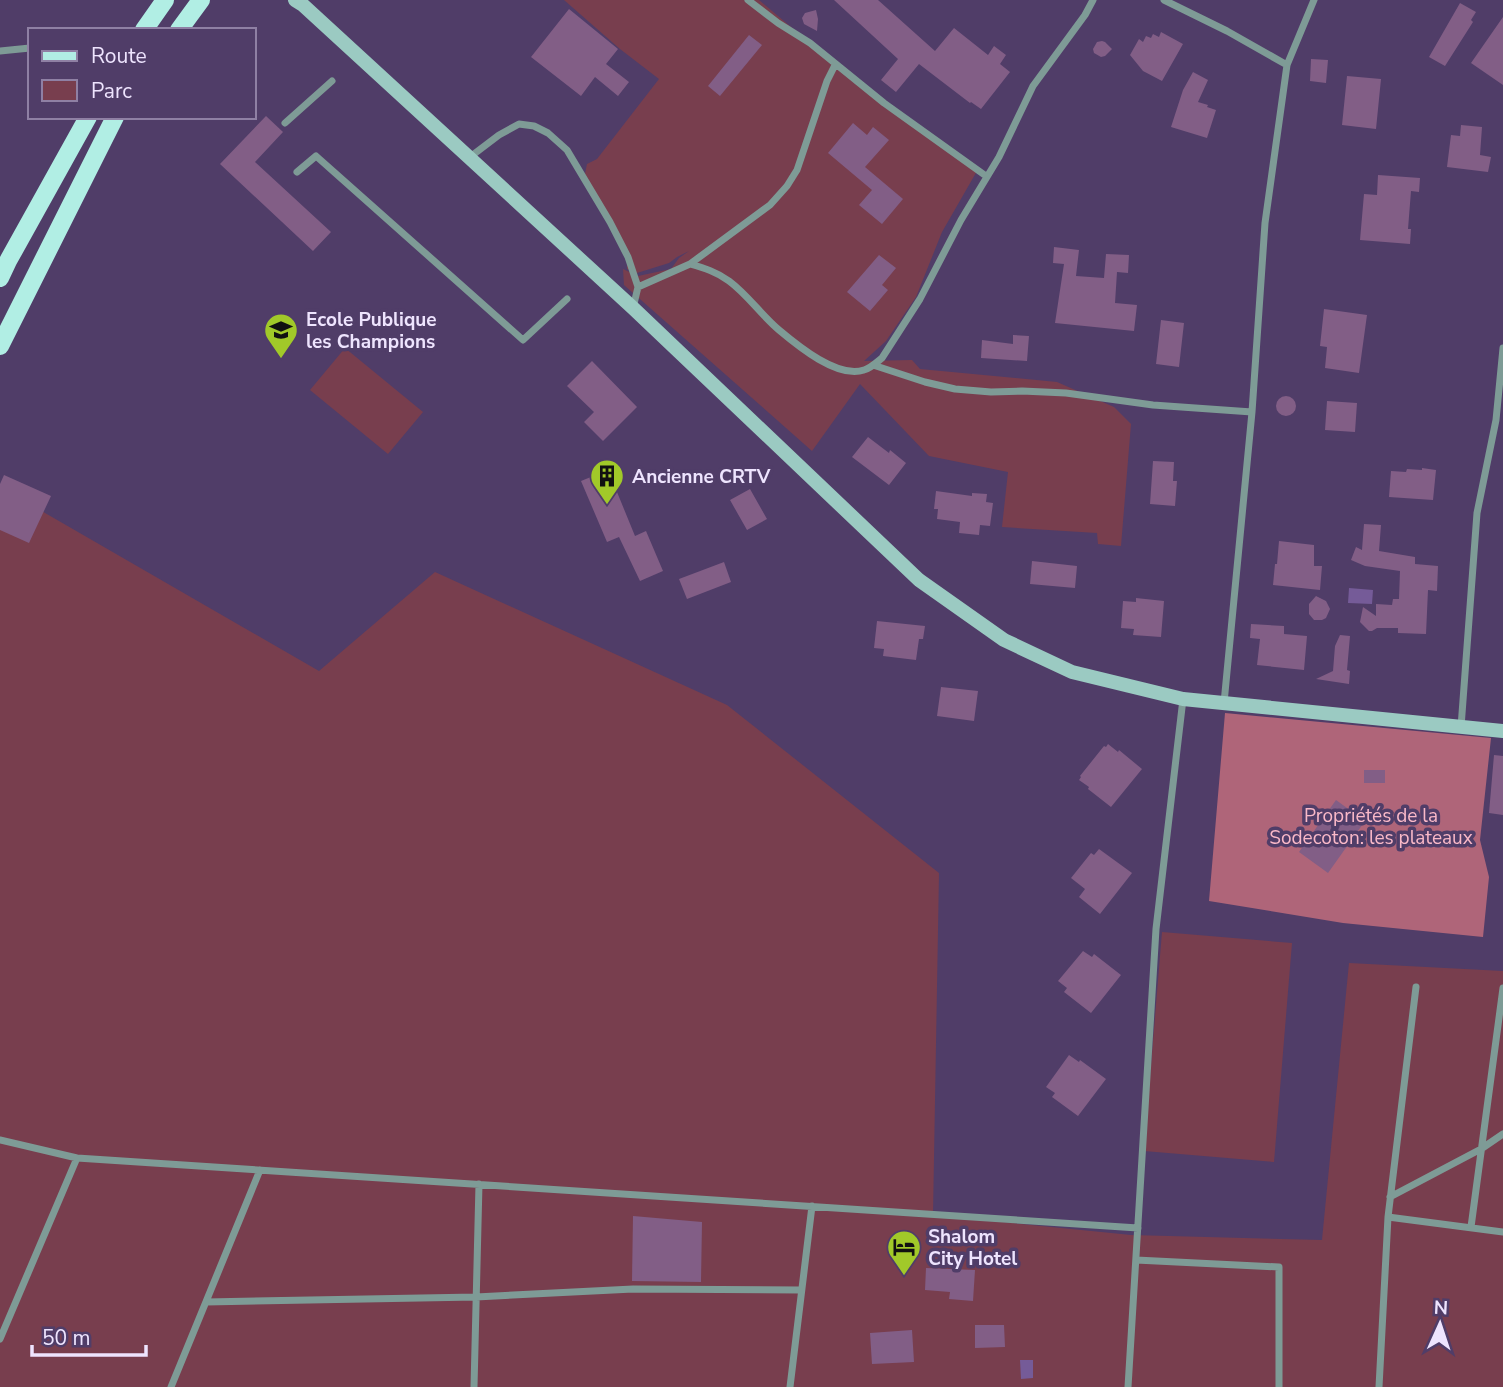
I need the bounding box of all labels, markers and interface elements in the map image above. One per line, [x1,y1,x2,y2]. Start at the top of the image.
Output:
legend [28,28,256,119]
text: Route [91,42,147,70]
text: Parc [91,77,132,105]
place label: Ecole Publique les Champions [306,307,437,355]
school or university icon: Ecole Publique les Champions [262,311,300,360]
building icon: Ancienne CRTV [588,457,626,506]
place label: Ancienne CRTV [632,464,771,490]
park label: Propriétés de la Sodecoton: les plateaux [1269,803,1473,851]
place label: Shalom City Hotel [928,1224,1017,1272]
hotel icon: Shalom City Hotel [885,1228,923,1277]
north arrow [1405,1289,1475,1359]
text: N [1433,1295,1449,1321]
scale bar [32,1314,145,1358]
text: 50 m [42,1324,91,1352]

